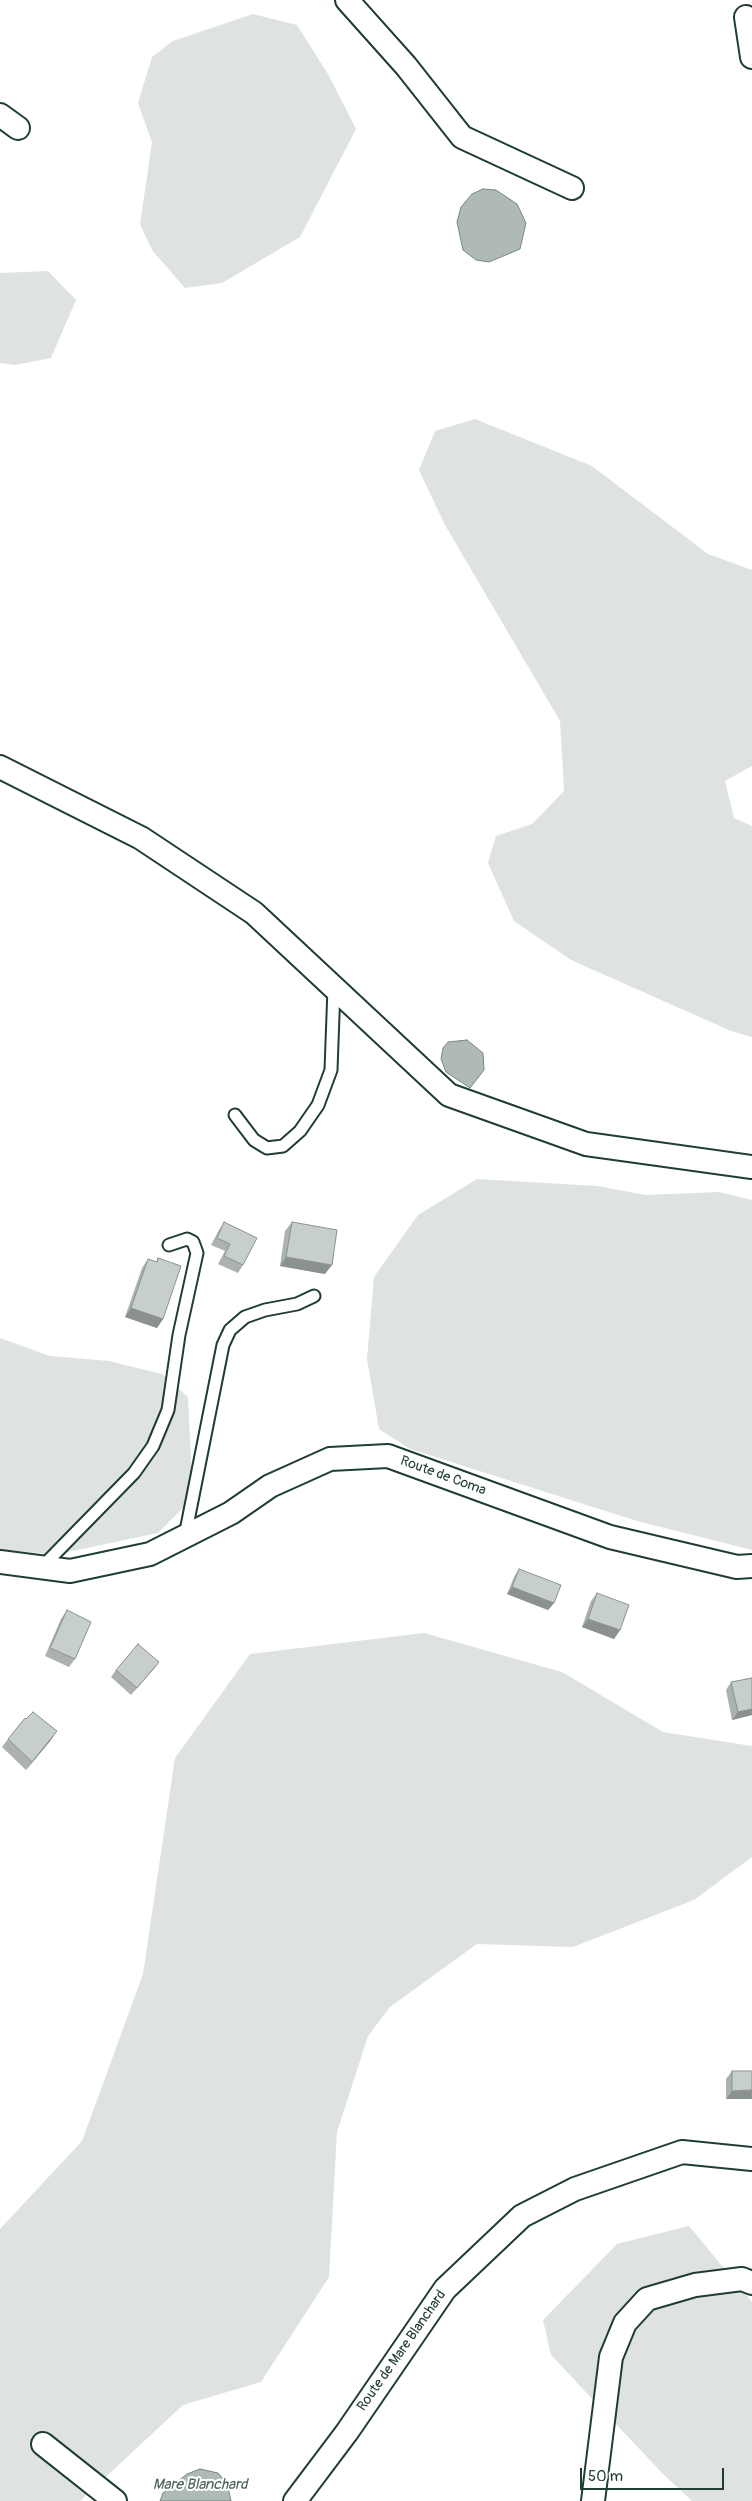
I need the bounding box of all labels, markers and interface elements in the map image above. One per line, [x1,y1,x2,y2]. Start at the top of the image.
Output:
street label: Route de Coma [398,1453,488,1499]
street label: Route de Mare Blanchard [354,2287,450,2415]
scale bar [582,2458,726,2490]
text: 50 m [588,2467,623,2486]
water label: Mare Blanchard [153,2476,247,2494]

